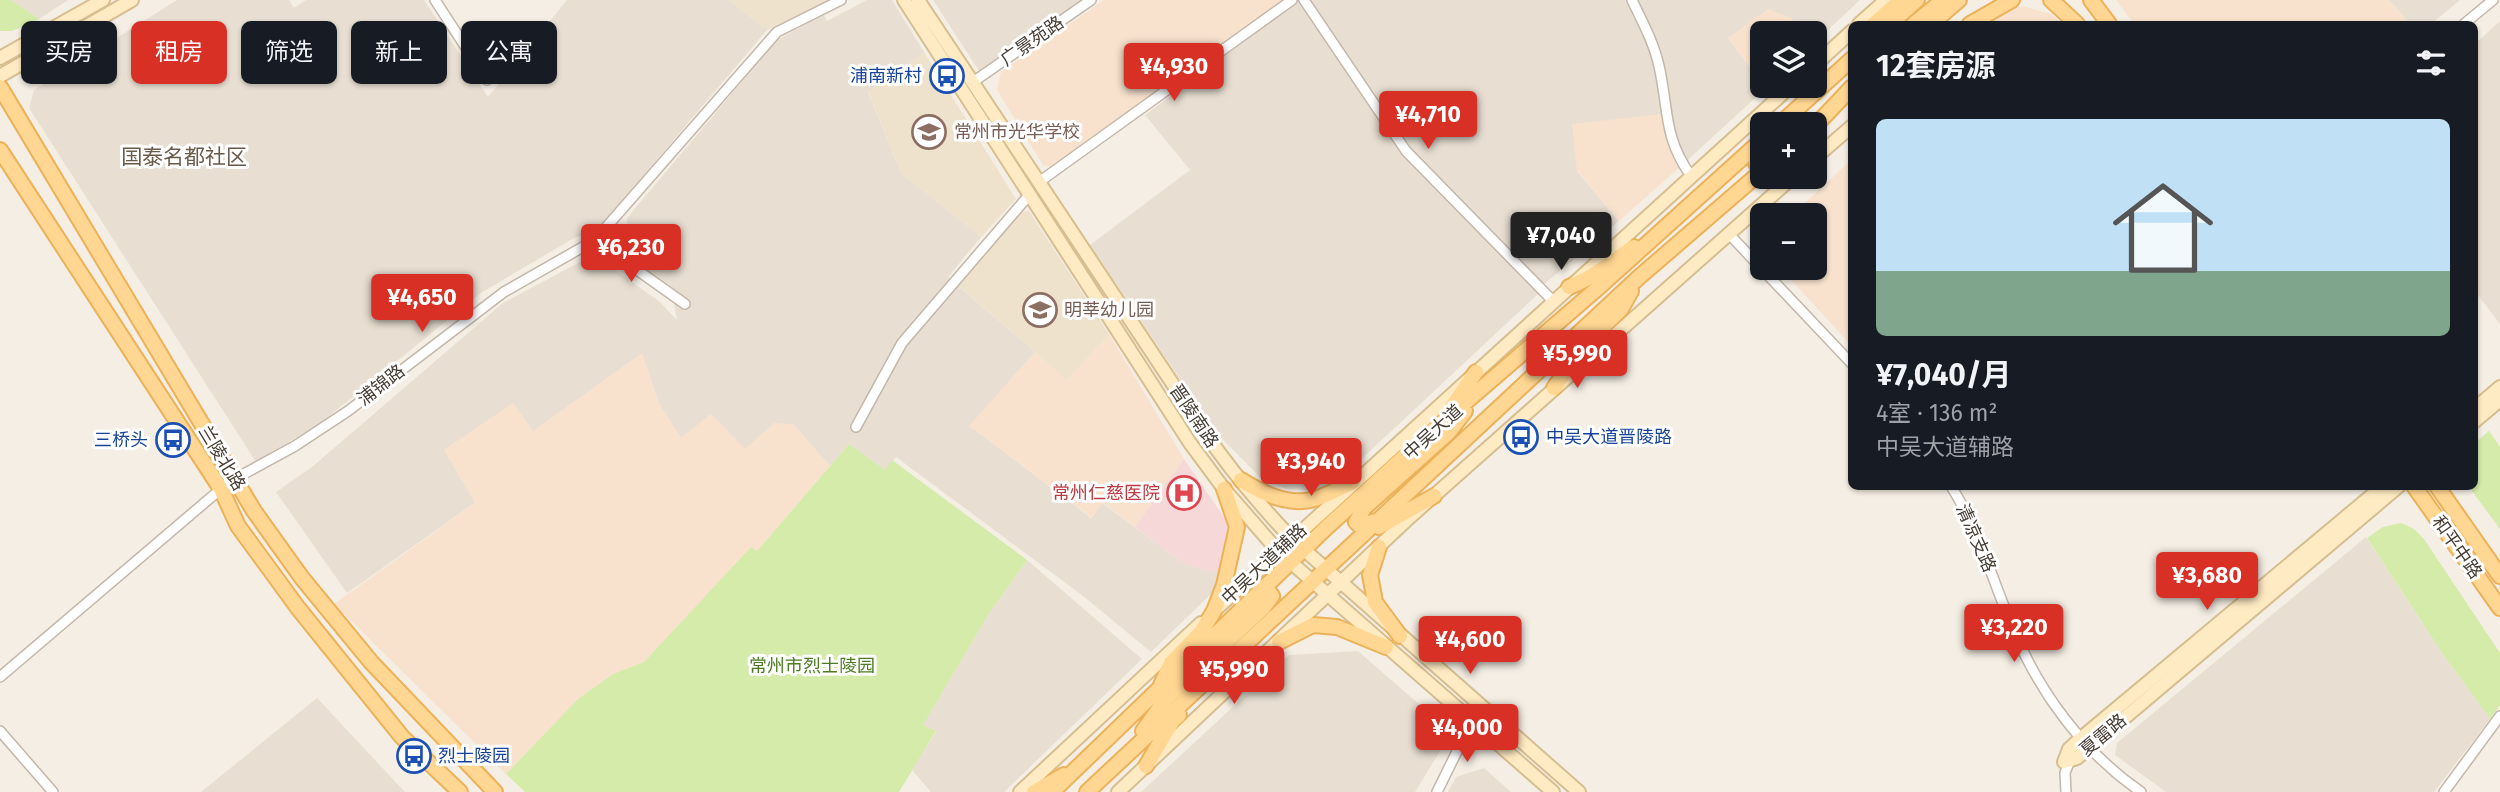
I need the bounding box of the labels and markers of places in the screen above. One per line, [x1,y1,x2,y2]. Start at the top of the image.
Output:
pin: ¥4,930 [1117,43,1231,103]
bus stop icon: 浦南新村 [928,57,966,95]
place label: 浦南新村 [850,65,922,87]
pin: ¥4,710 [1371,92,1485,151]
school or university icon: 常州市光华学校 [910,113,948,151]
place label: 常州市光华学校 [954,121,1080,143]
pin: ¥7,040 [1504,212,1618,272]
pin: ¥6,230 [574,224,688,284]
pin: ¥4,650 [365,274,479,334]
school or university icon: 明莘幼儿园 [1021,291,1059,329]
place label: 明莘幼儿园 [1064,299,1154,321]
pin: ¥5,990 [1520,330,1634,390]
bus stop icon: 中吴大道晋陵路 [1502,418,1540,456]
bus stop icon: 三桥头 [154,421,192,459]
place label: 中吴大道晋陵路 [1546,426,1672,448]
place label: 三桥头 [94,429,148,451]
pin: ¥3,940 [1254,438,1368,498]
hospital icon: 常州仁慈医院 [1165,474,1203,512]
place label: 常州仁慈医院 [1052,482,1160,504]
pin: ¥3,680 [2150,552,2264,612]
pin: ¥3,220 [1957,604,2071,664]
pin: ¥4,600 [1413,616,1527,676]
pin: ¥5,990 [1177,646,1291,706]
pin: ¥4,000 [1410,704,1524,764]
bus stop icon: 烈士陵园 [395,737,433,775]
place label: 烈士陵园 [438,745,510,767]

